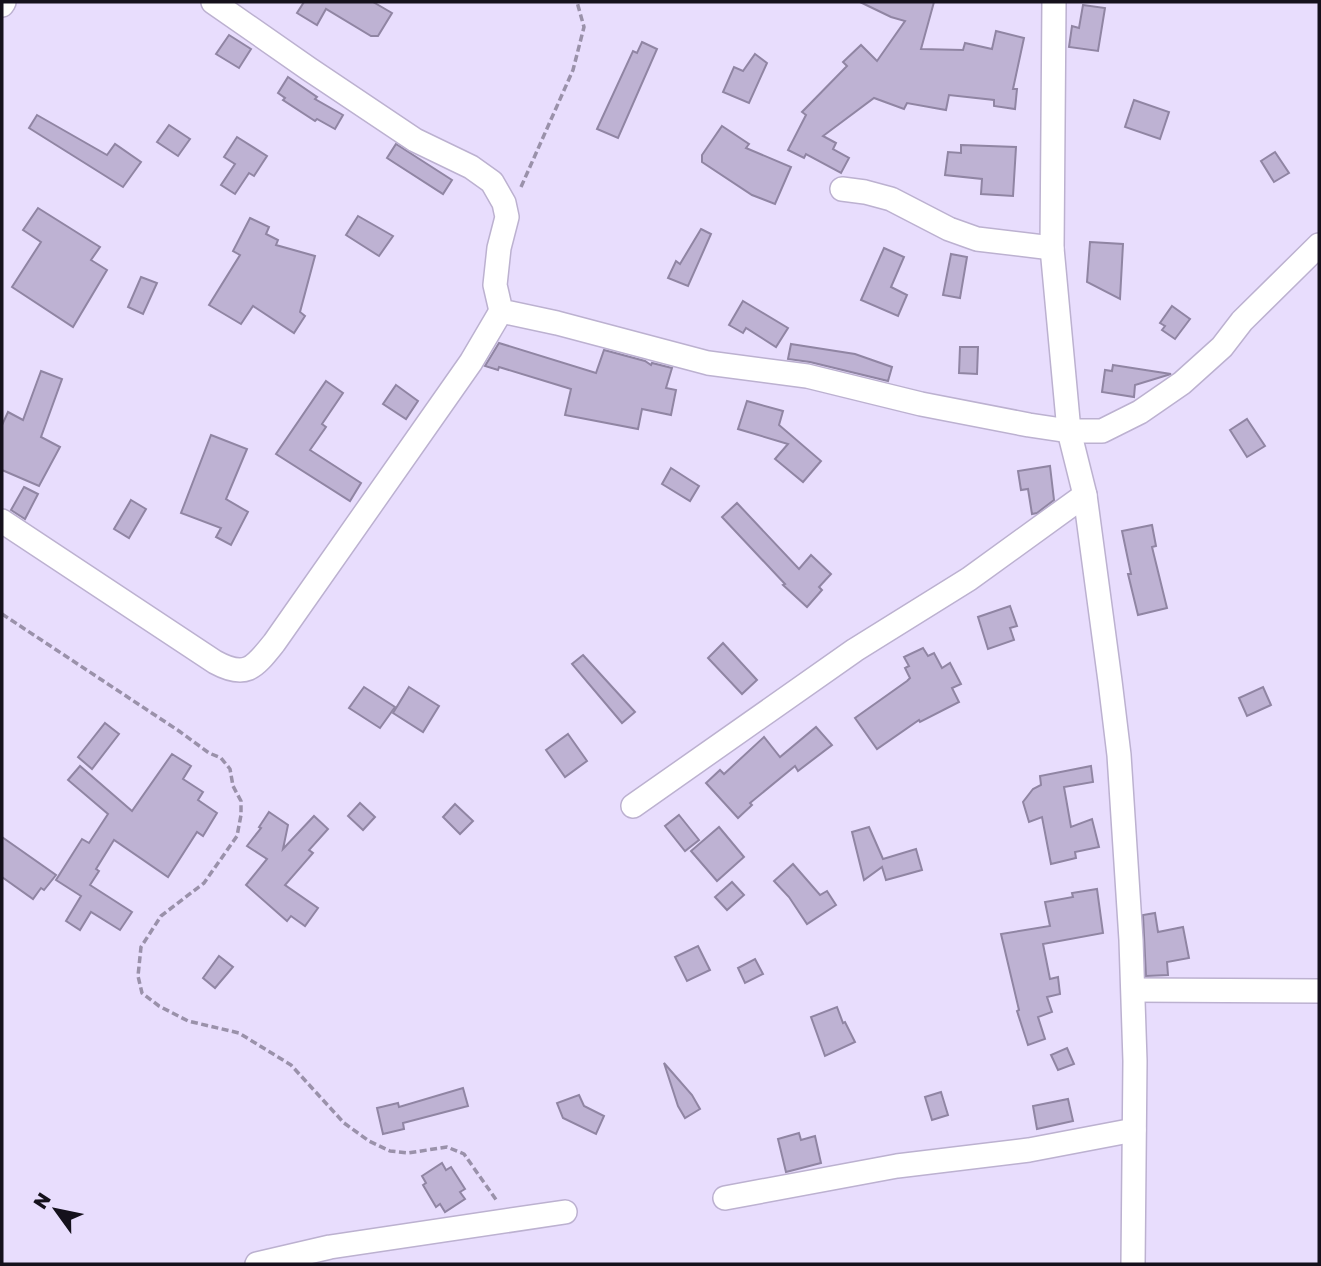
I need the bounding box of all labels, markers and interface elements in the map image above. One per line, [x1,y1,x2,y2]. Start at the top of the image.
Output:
north arrow [21,1175,91,1245]
text: N [28,1188,55,1213]

